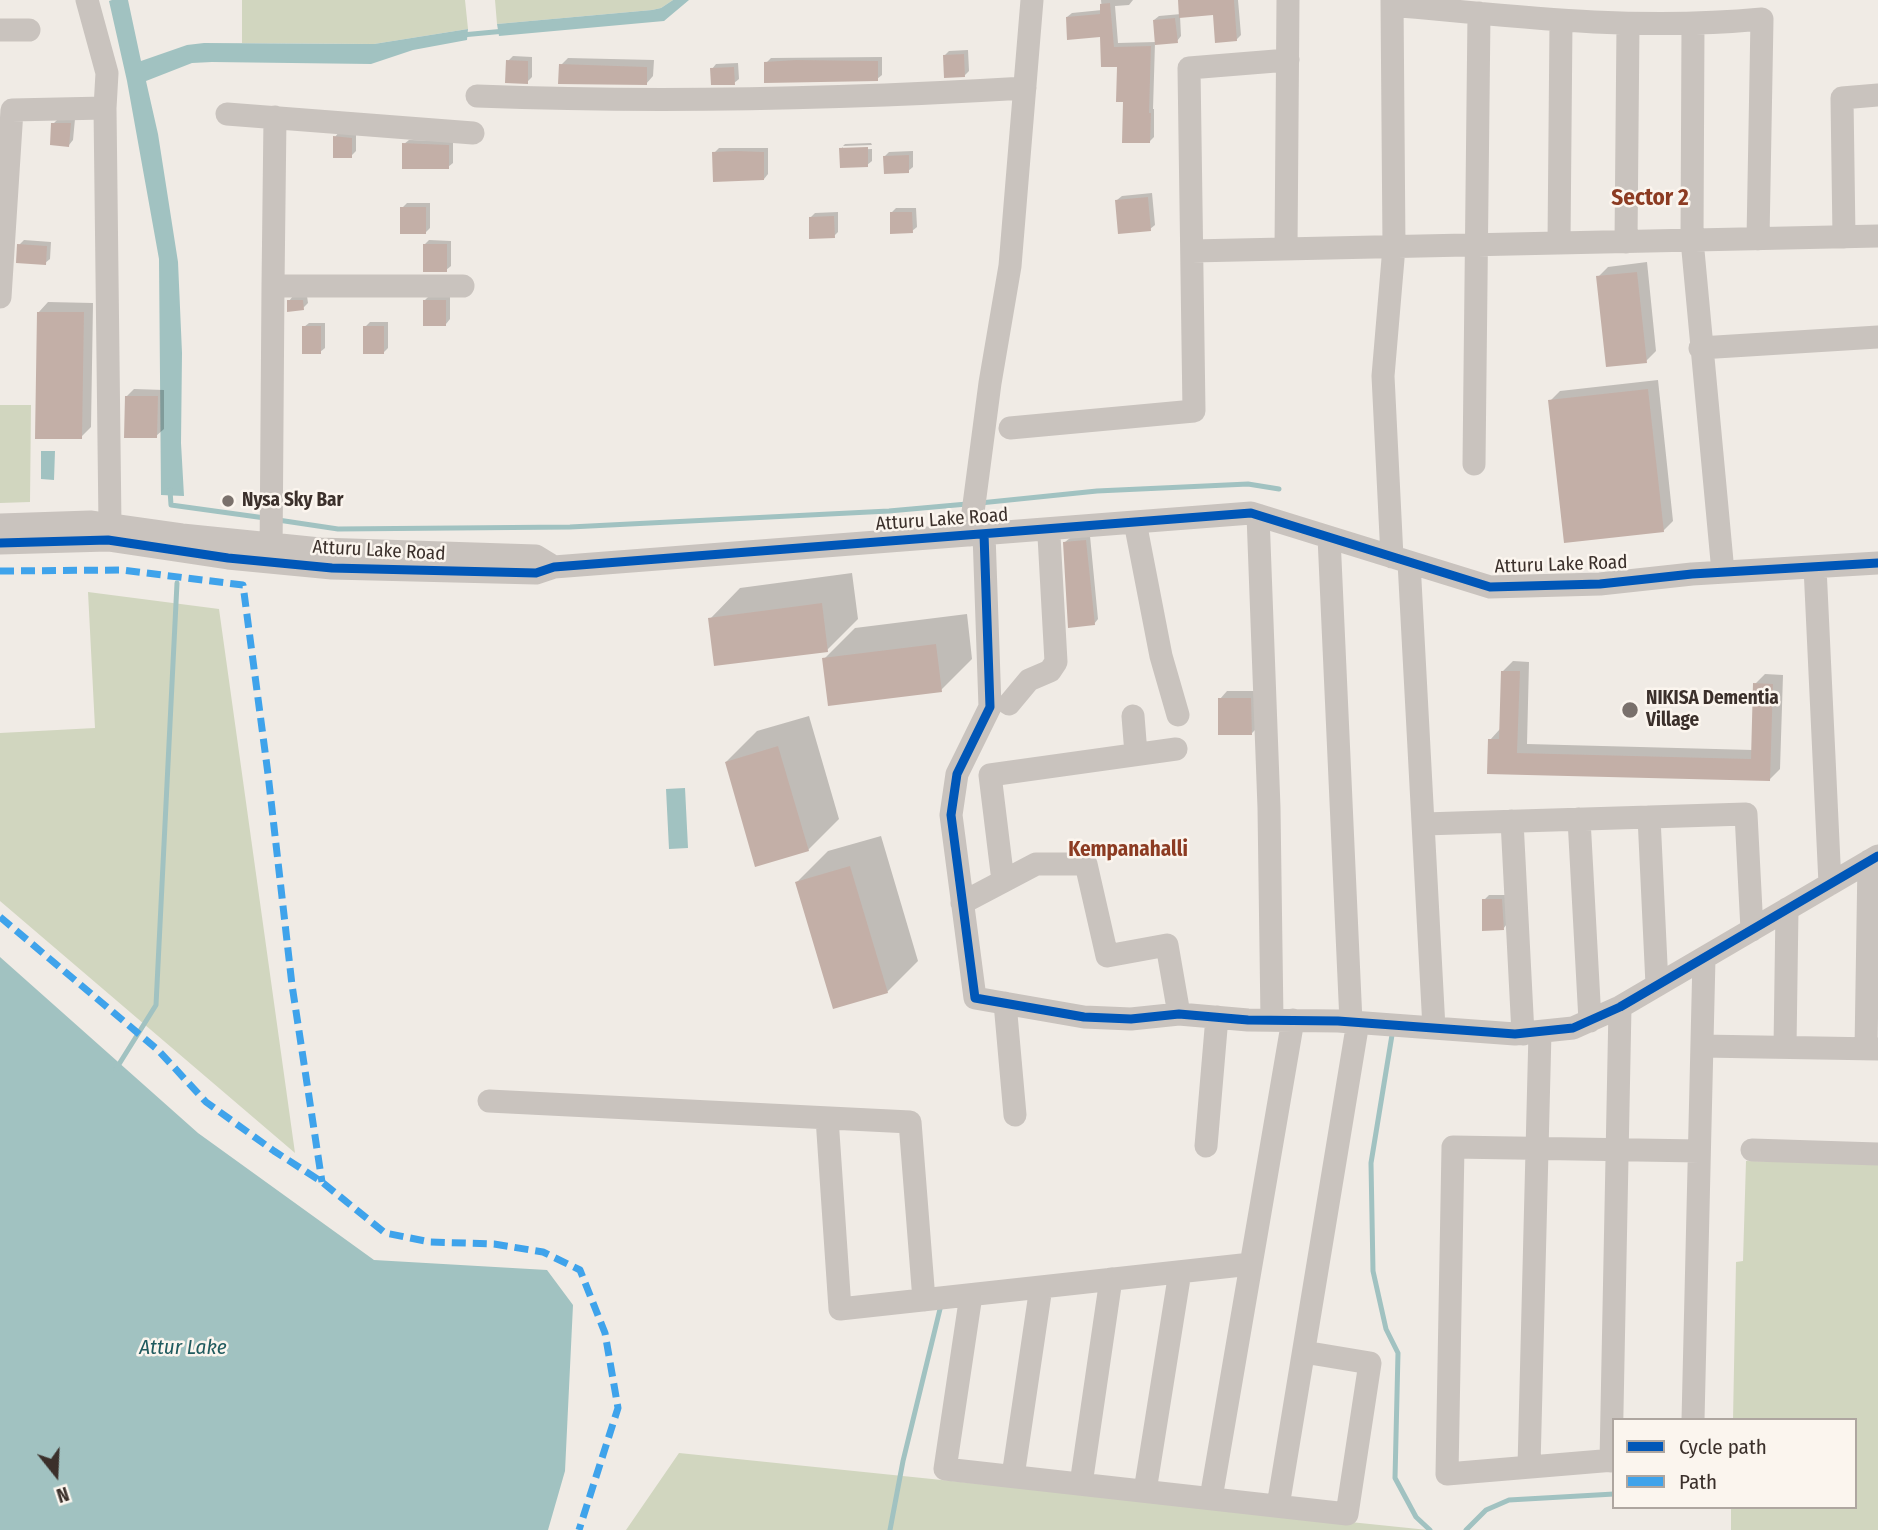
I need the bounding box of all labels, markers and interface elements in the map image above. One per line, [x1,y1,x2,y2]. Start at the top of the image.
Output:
district label: Sector 2 [1611,185,1689,213]
place label: Nysa Sky Bar [242,490,343,512]
marker: Nysa Sky Bar [220,493,236,509]
street label: Atturu Lake Road [875,504,1009,536]
street label: Atturu Lake Road [312,536,446,566]
street label: Atturu Lake Road [1494,551,1628,579]
place label: NIKISA Dementia Village [1646,688,1779,732]
marker: NIKISA Dementia Village [1620,700,1640,720]
district label: Kempanahalli [1068,837,1188,863]
water label: Attur Lake [139,1335,227,1361]
legend [1612,1418,1857,1509]
text: Cycle path [1679,1434,1767,1460]
north arrow [21,1439,91,1509]
text: Path [1679,1469,1717,1495]
text: N [54,1482,72,1507]

